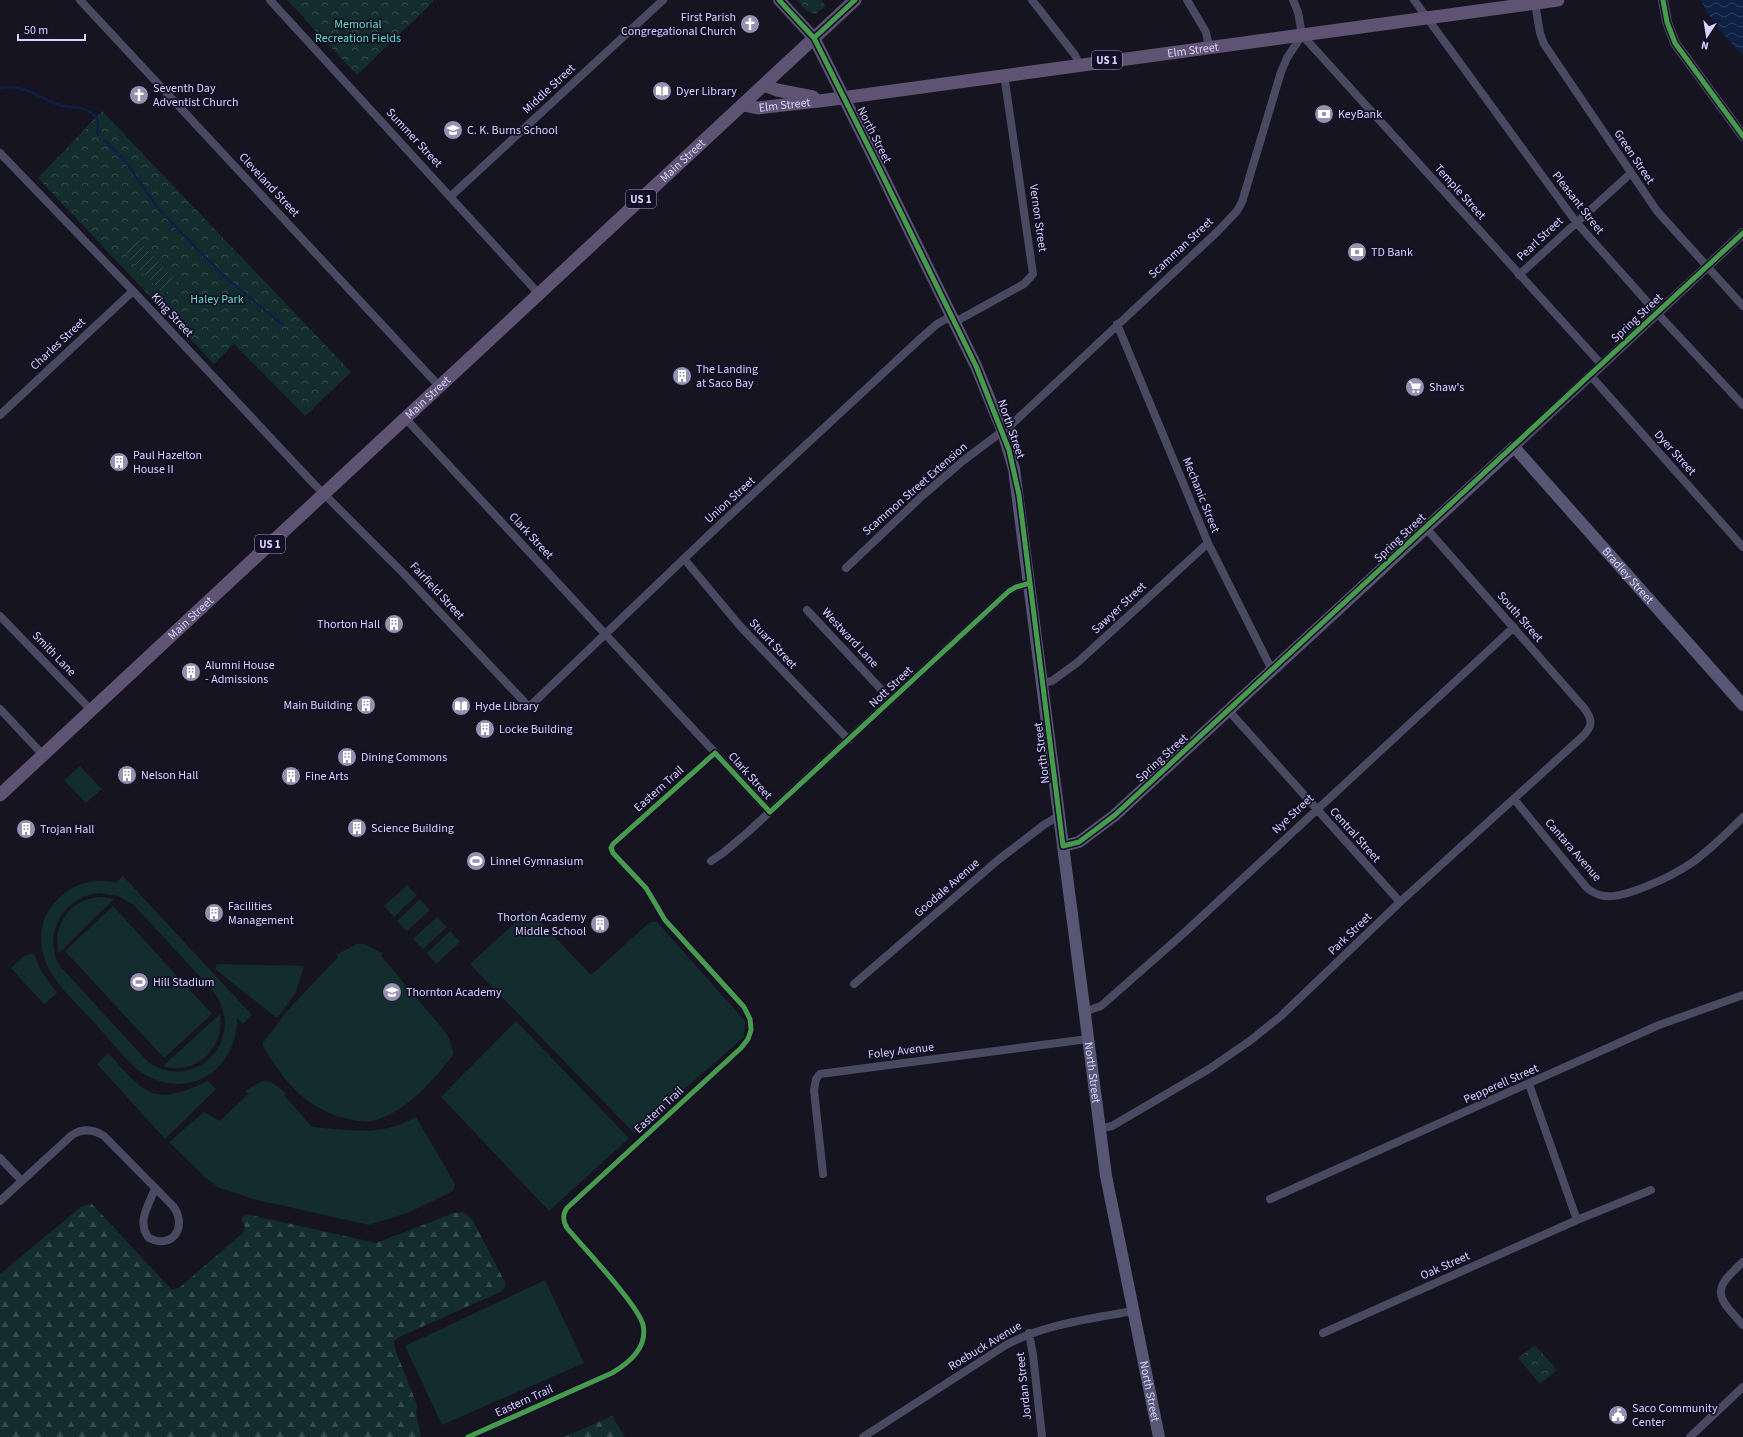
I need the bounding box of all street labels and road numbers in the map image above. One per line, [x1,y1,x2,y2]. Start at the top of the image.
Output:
street label: Elm Street [1166,38,1220,62]
road number: US 1 [1092,51,1122,69]
street label: Middle Street [519,60,579,118]
street label: Elm Street [758,93,811,116]
street label: North Street [852,104,896,166]
street label: Summer Street [382,105,446,171]
street label: Green Street [1610,126,1658,188]
street label: Main Street [656,135,709,186]
street label: Cleveland Street [235,149,303,221]
street label: Temple Street [1430,160,1490,224]
street label: Pleasant Street [1548,168,1608,238]
street label: Vernon Street [1025,183,1051,253]
road number: US 1 [626,190,656,208]
street label: Pearl Street [1513,213,1567,265]
street label: Scamman Street [1145,214,1217,282]
street label: King Street [147,289,197,341]
street label: Spring Street [1607,290,1667,346]
street label: Charles Street [27,314,89,374]
street label: Main Street [401,372,454,423]
street label: North Street [993,397,1029,461]
street label: Dyer Street [1650,427,1700,479]
street label: Scammon Street Extension [859,439,971,539]
street label: Mechanic Street [1178,455,1224,535]
street label: Union Street [701,473,759,527]
street label: Clark Street [505,509,557,563]
street label: Spring Street [1370,510,1430,566]
road number: US 1 [255,535,285,553]
street label: Bradley Street [1598,543,1658,608]
street label: Fairfield Street [406,558,468,624]
street label: Sawyer Street [1088,578,1150,638]
street label: South Street [1493,588,1547,646]
street label: Main Street [164,592,217,644]
street label: Westward Lane [818,604,882,672]
street label: Stuart Street [745,615,801,673]
street label: Smith Lane [28,628,80,680]
street label: Nott Street [865,662,917,712]
street label: North Street [1030,721,1054,785]
street label: Spring Street [1132,730,1192,786]
street label: Clark Street [724,749,776,803]
street label: Eastern Trail [630,762,688,816]
street label: Nye Street [1268,790,1318,838]
street label: Central Street [1326,804,1384,866]
street label: Cantara Avenue [1541,815,1605,885]
street label: Goodale Avenue [911,855,983,921]
street label: Park Street [1324,909,1376,959]
street label: Foley Avenue [867,1039,935,1063]
street label: North Street [1080,1041,1105,1104]
street label: Pepperell Street [1461,1060,1541,1108]
street label: Eastern Trail [631,1083,687,1137]
street label: Oak Street [1418,1248,1472,1284]
street label: Roebuck Avenue [945,1317,1025,1375]
street label: Jordan Street [1012,1351,1036,1421]
street label: North Street [1135,1359,1164,1423]
street label: Eastern Trail [492,1381,556,1421]

